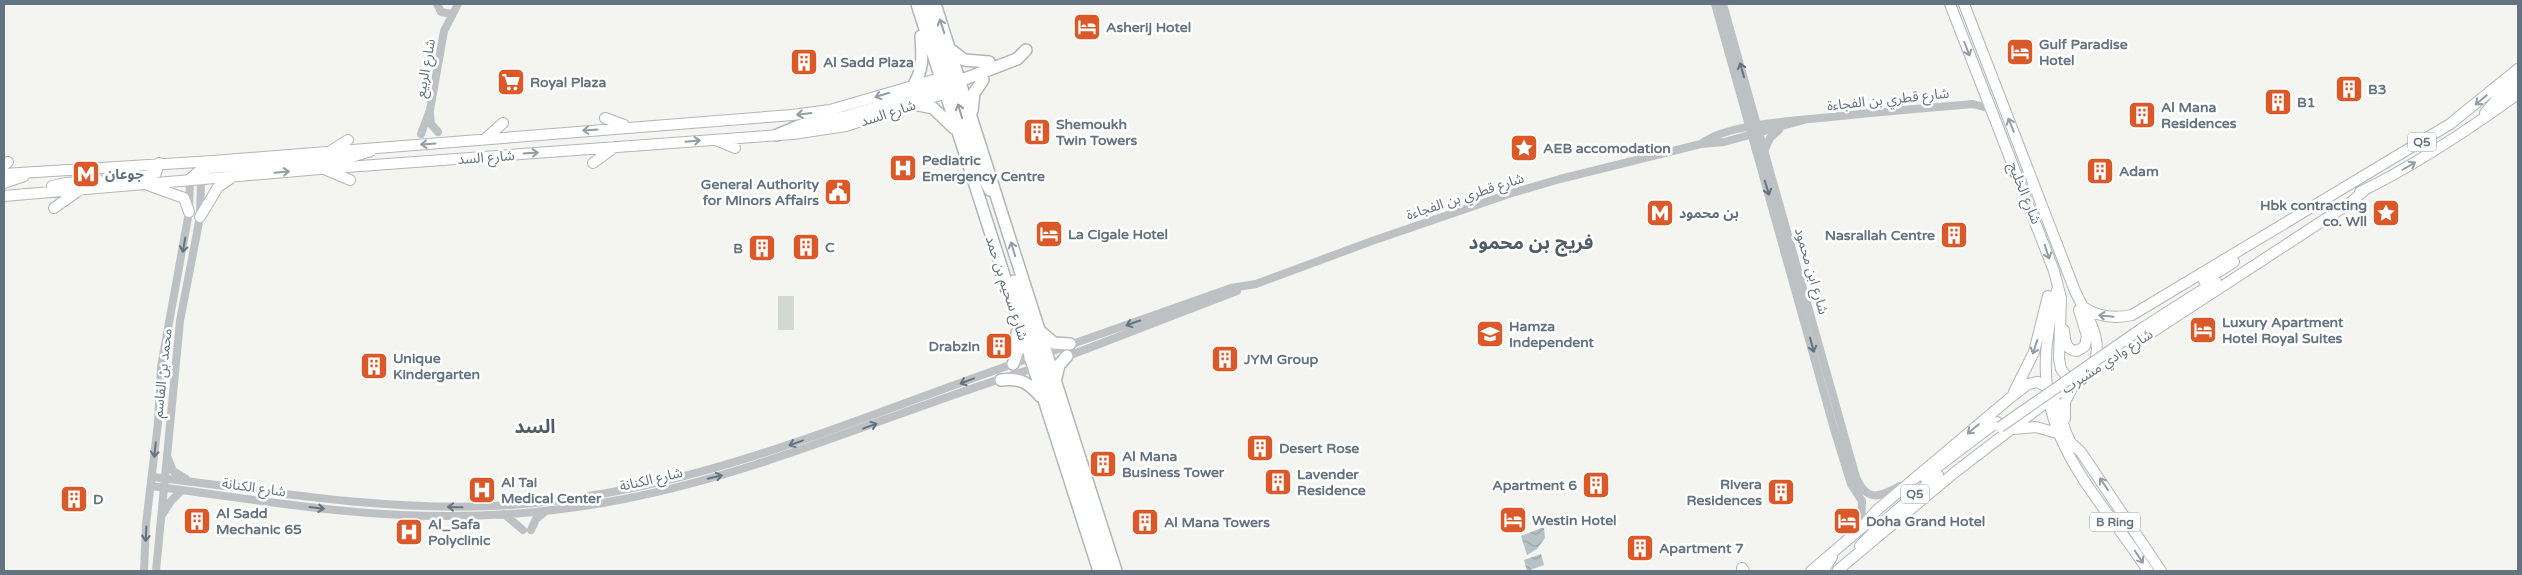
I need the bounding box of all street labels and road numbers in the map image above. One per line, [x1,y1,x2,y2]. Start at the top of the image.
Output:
street label: شارع الربيع [412,37,441,99]
street label: شارع قطري بن الفجاءة [1826,85,1950,117]
street label: شارع السد [858,97,919,132]
road number: Q5 [2408,132,2436,152]
street label: شارع السد [457,147,515,170]
street label: شارع الخليج [2003,160,2045,227]
street label: شارع قطري بن الفجاءة [1404,169,1527,226]
street label: شارع ابن محمود [1789,226,1832,317]
street label: شارع سحيم بن حمد [980,234,1031,343]
street label: شارع وادي مشيرب [2058,326,2157,399]
street label: محمد بن القاسم [149,327,178,419]
street label: شارع الكنانة [618,464,685,497]
street label: شارع الكنانة [221,475,287,502]
road number: Q5 [1901,484,1929,504]
road number: B Ring [2090,512,2140,532]

